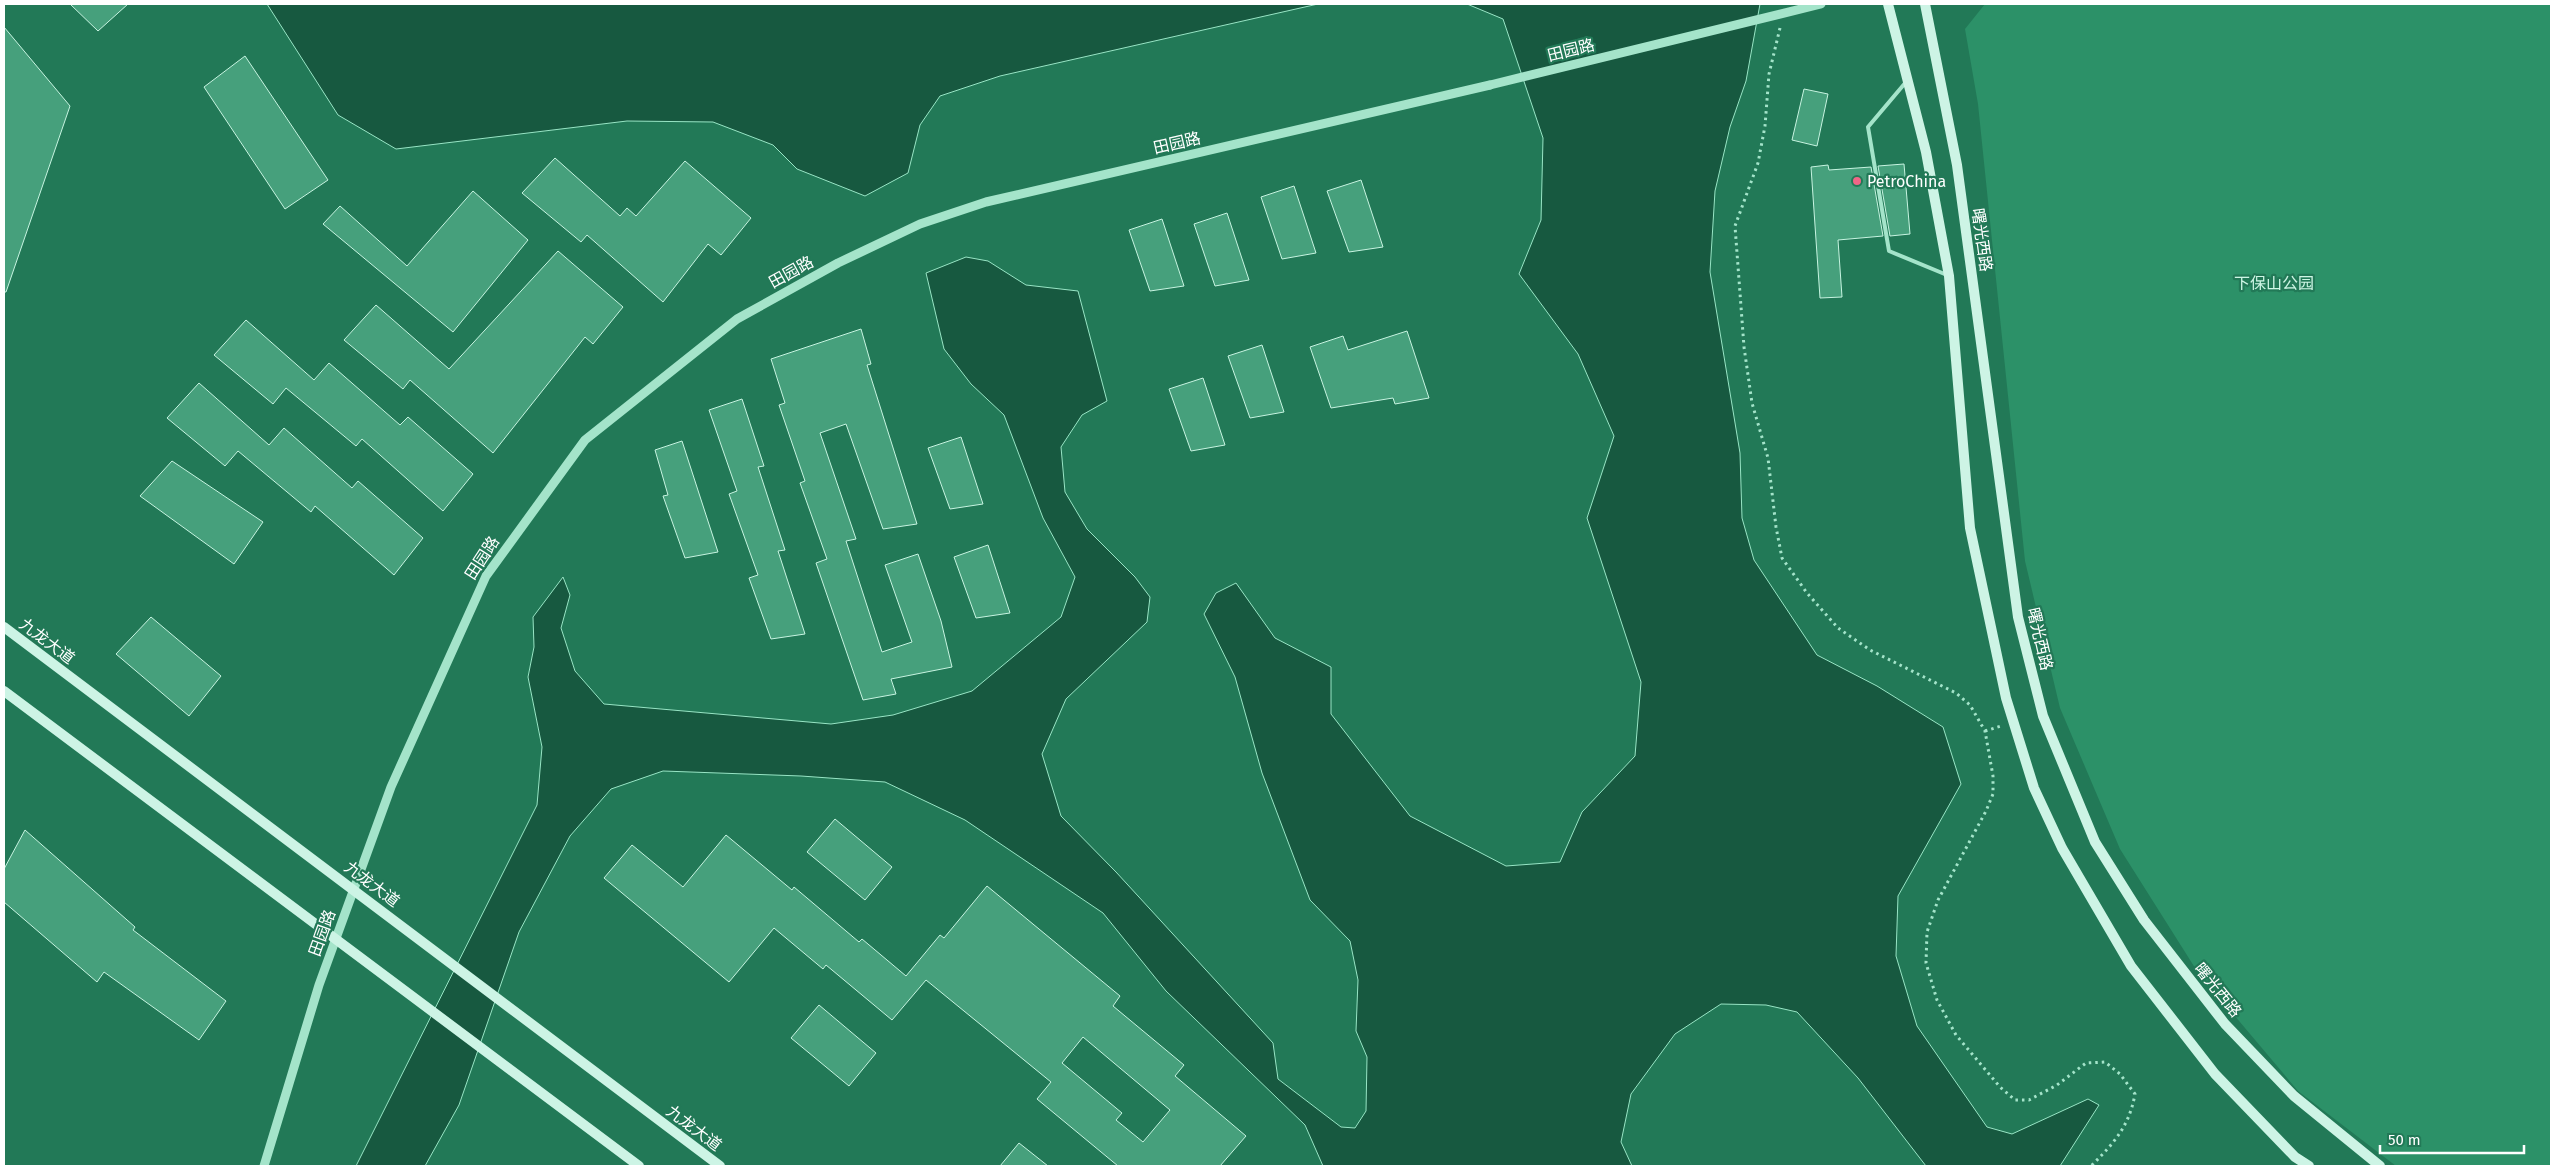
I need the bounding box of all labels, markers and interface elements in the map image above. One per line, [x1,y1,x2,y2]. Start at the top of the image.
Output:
street label: 田园路 [1545,35,1597,65]
street label: 田园路 [1151,128,1203,158]
place label: PetroChina [1867,172,1946,191]
marker: PetroChina [1851,175,1863,187]
street label: 曙光西路 [1968,207,1996,273]
street label: 田园路 [765,252,817,292]
park label: 下保山公园 [2234,274,2314,293]
street label: 田园路 [461,533,503,583]
street label: 曙光西路 [2024,606,2056,672]
street label: 九龙大道 [16,614,78,668]
street label: 九龙大道 [341,857,403,911]
street label: 田园路 [305,907,339,959]
street label: 曙光西路 [2190,959,2246,1021]
street label: 九龙大道 [663,1101,725,1155]
scale bar [2380,1122,2524,1154]
text: 50 m [2388,1131,2421,1149]

